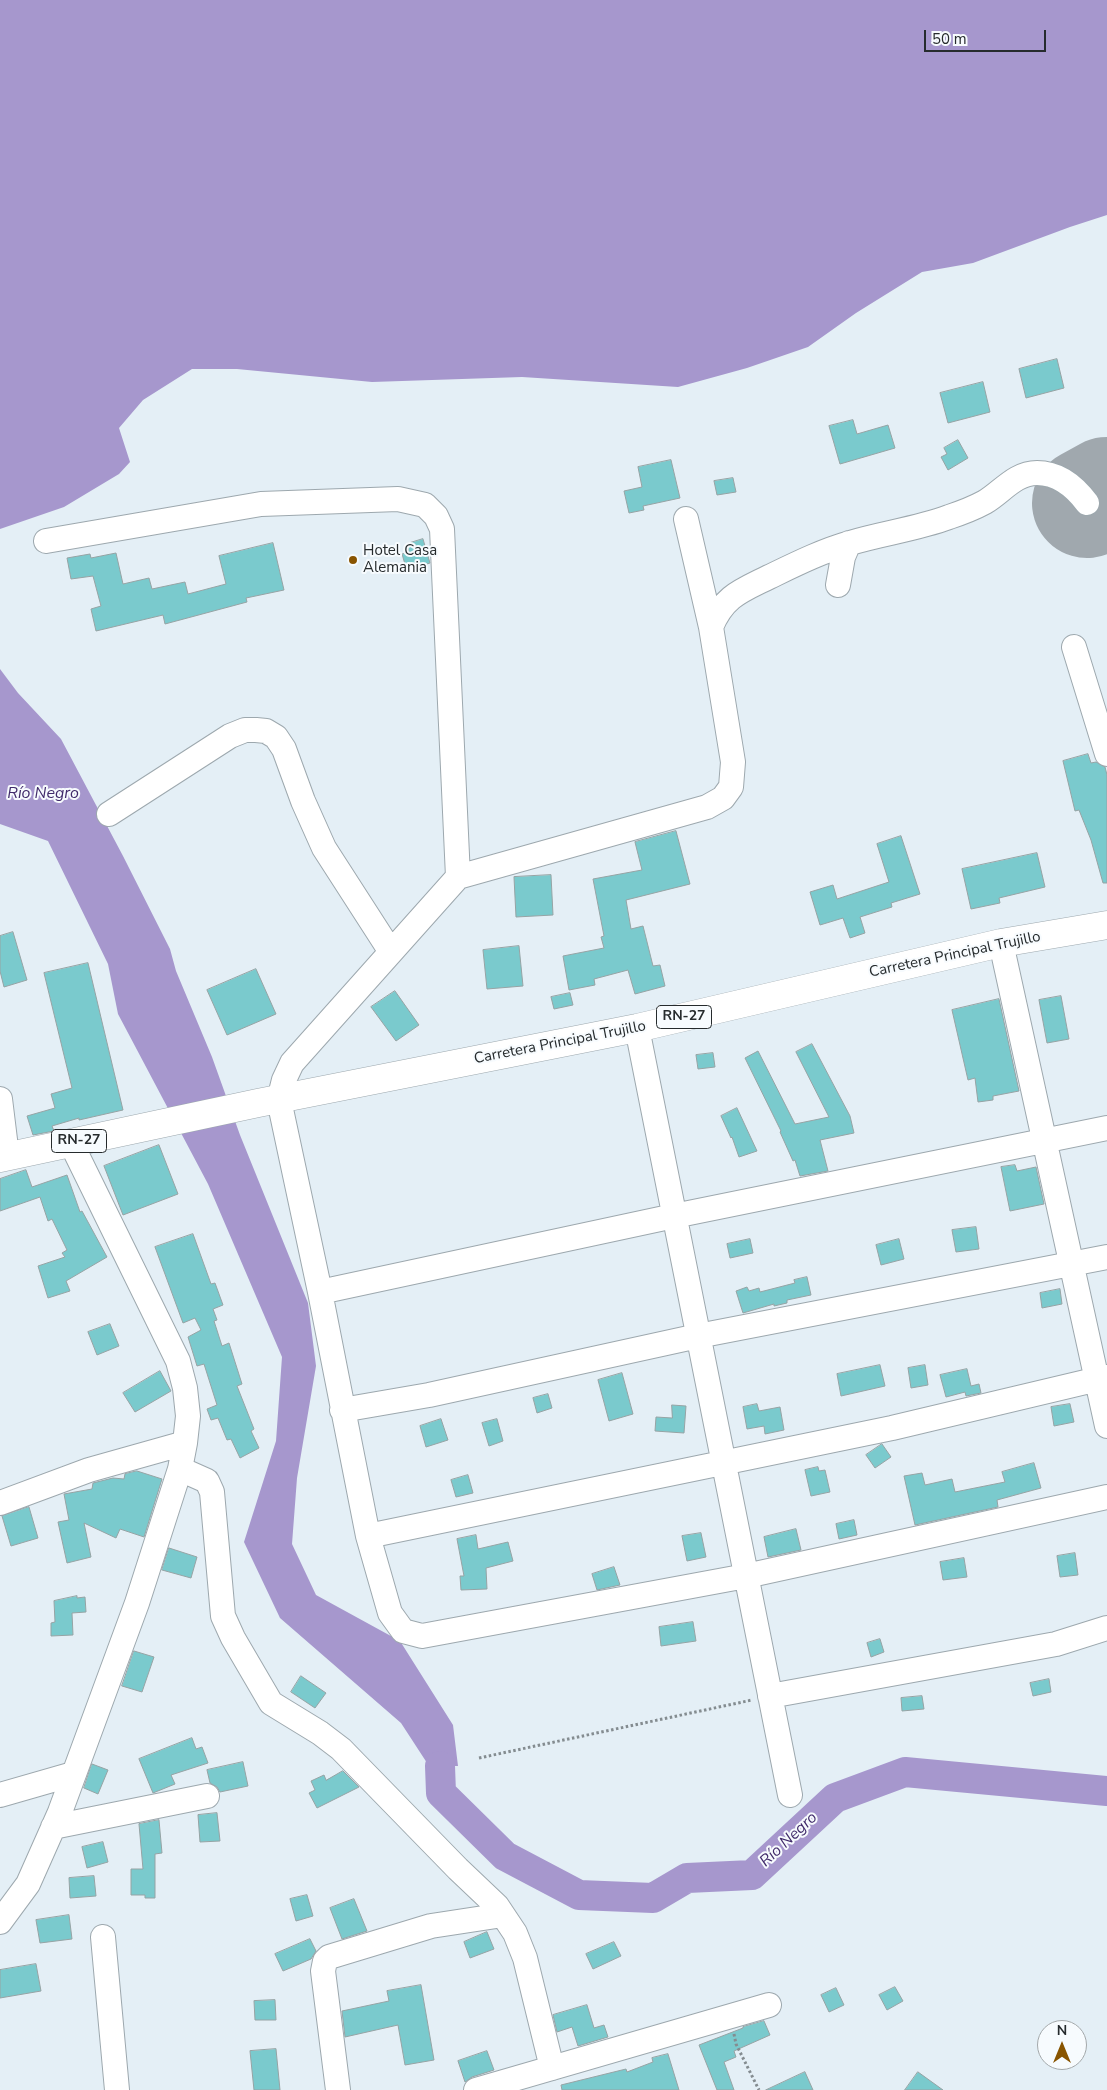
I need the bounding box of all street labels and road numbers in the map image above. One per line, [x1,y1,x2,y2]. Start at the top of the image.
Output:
street label: Carretera Principal Trujillo [868,928,1042,982]
road number: RN-27 [656,1006,712,1028]
street label: Carretera Principal Trujillo [473,1018,647,1068]
road number: RN-27 [52,1130,106,1152]

